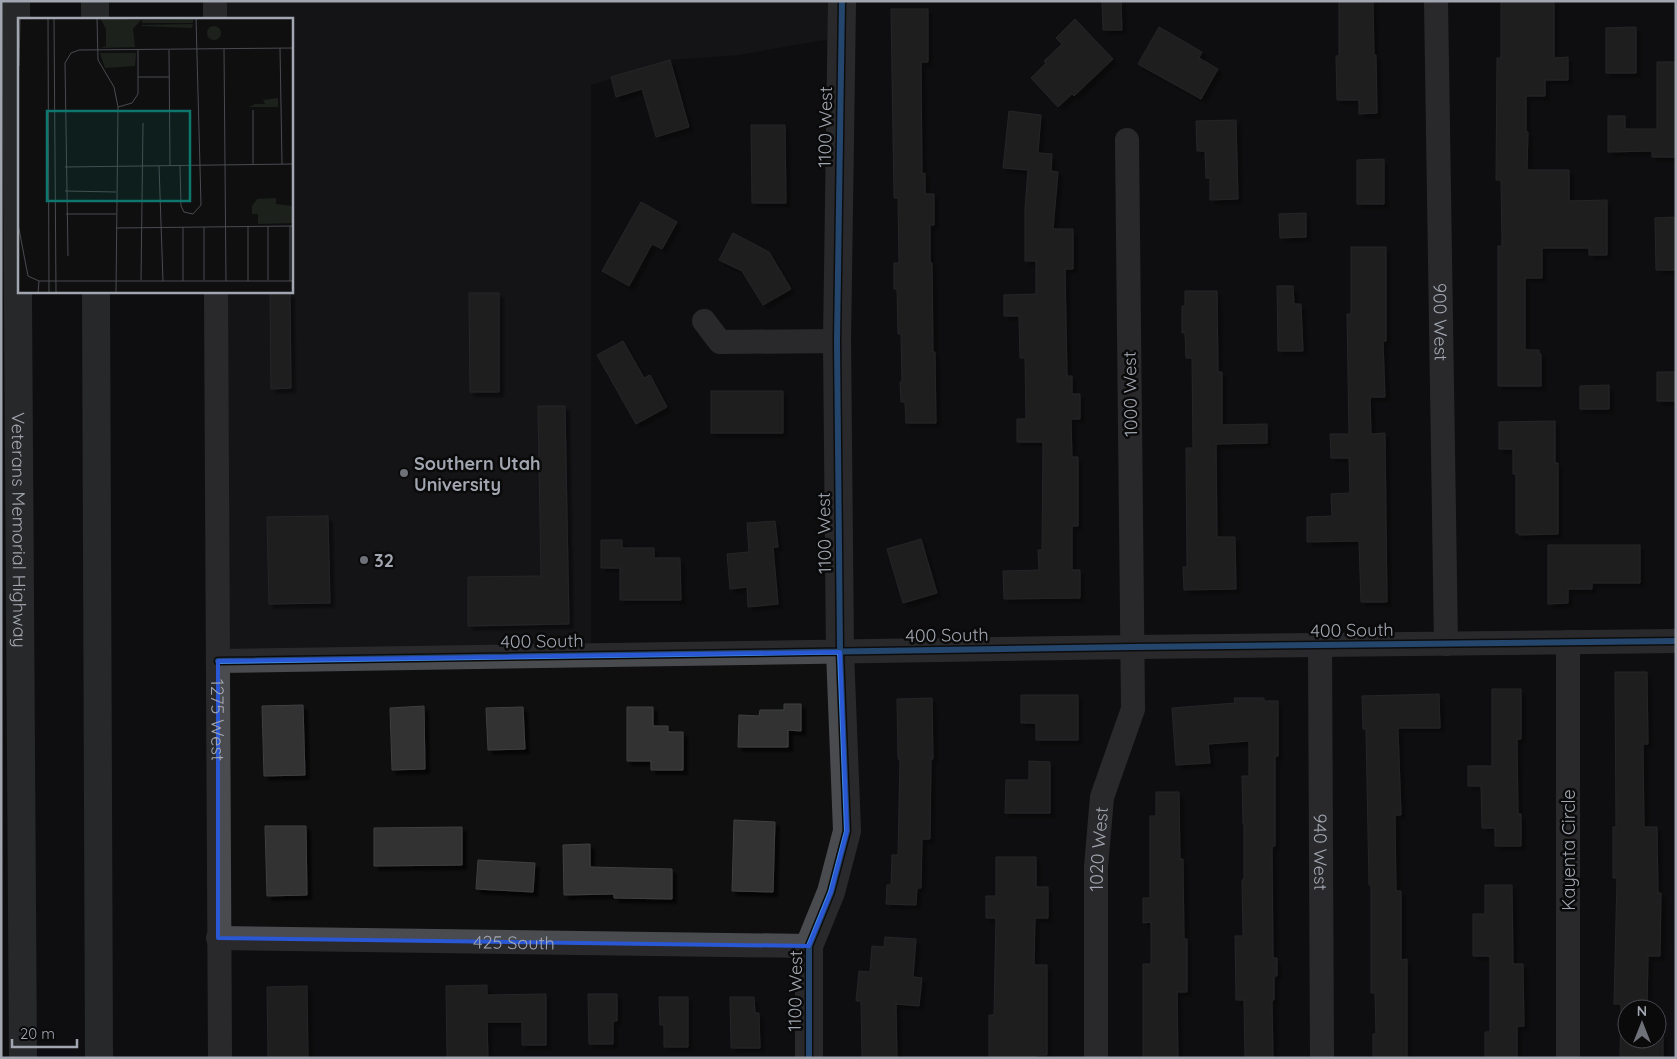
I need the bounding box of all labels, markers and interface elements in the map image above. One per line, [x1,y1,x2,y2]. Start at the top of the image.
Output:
inset map [18,18,292,292]
street label: 1100 West [813,86,837,168]
street label: 900 West [1429,283,1453,361]
street label: 1000 West [1118,351,1142,437]
street label: Veterans Memorial Highway [7,412,32,648]
place label: Southern Utah University [414,452,541,496]
marker: Southern Utah University [398,467,410,479]
street label: 1100 West [812,492,836,574]
place label: 32 [374,549,394,572]
marker: 32 [358,554,370,566]
street label: 400 South [1310,618,1394,642]
street label: 400 South [905,623,989,647]
street label: 400 South [500,629,584,653]
street label: 1275 West [207,679,230,761]
street label: Kayenta Circle [1557,789,1580,911]
street label: 1020 West [1085,806,1113,891]
street label: 940 West [1309,813,1333,891]
street label: 425 South [473,930,555,954]
street label: 1100 West [783,950,807,1032]
north arrow [1617,999,1667,1049]
text: N [1637,1002,1647,1020]
scale bar [12,1016,78,1048]
text: 20 m [20,1024,55,1043]

